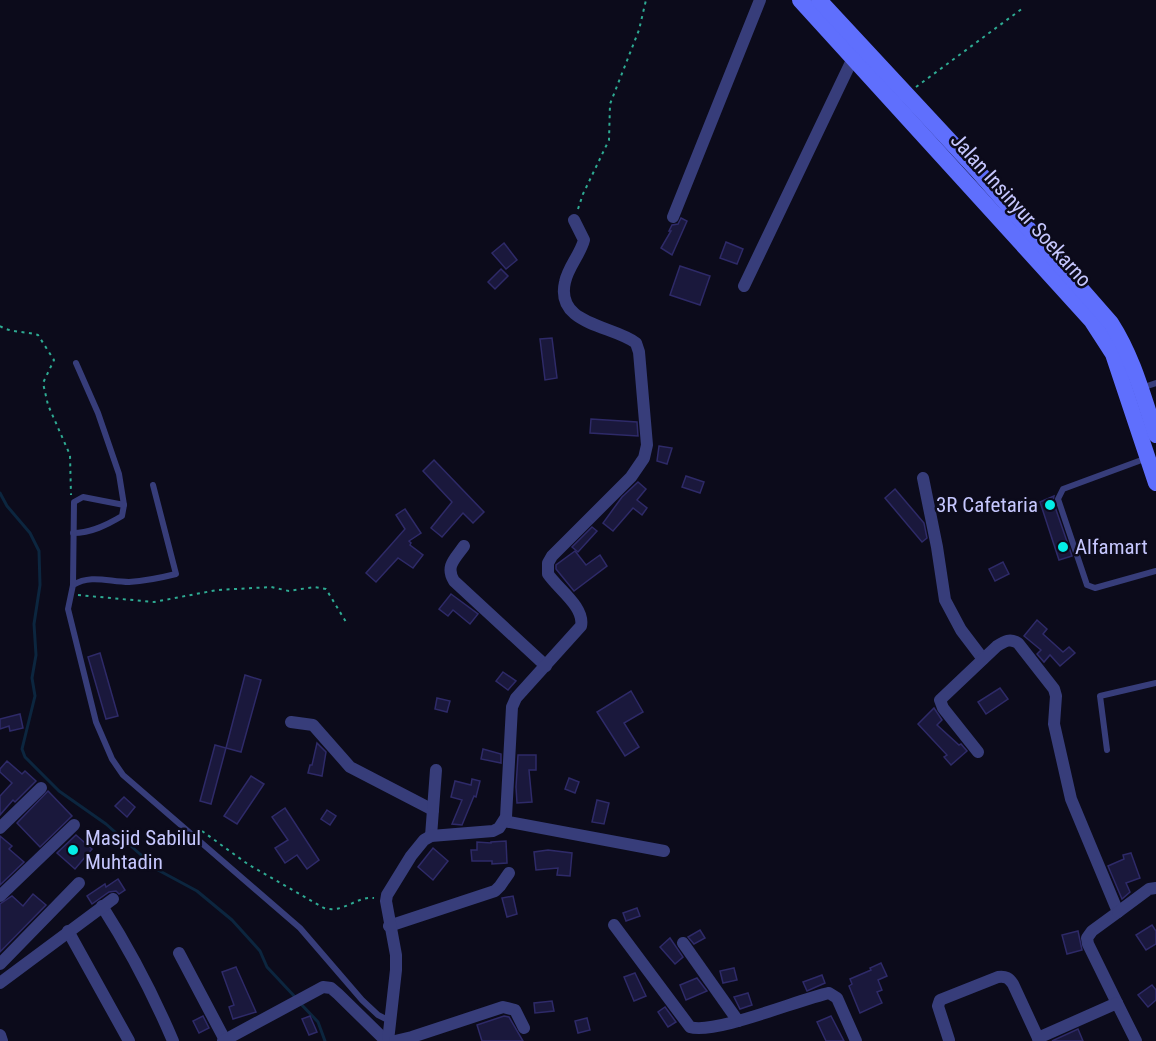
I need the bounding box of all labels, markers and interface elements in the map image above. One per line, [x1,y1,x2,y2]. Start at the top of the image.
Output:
street label: Jalan Insinyur Soekarno [946,128,1096,292]
place label: 3R Cafetaria [936,493,1038,517]
marker: 3R Cafetaria [1043,498,1057,512]
place label: Alfamart [1075,535,1148,559]
marker: Alfamart [1056,540,1070,554]
place label: Masjid Sabilul Muhtadin [85,826,201,874]
marker: Masjid Sabilul Muhtadin [66,843,80,857]

